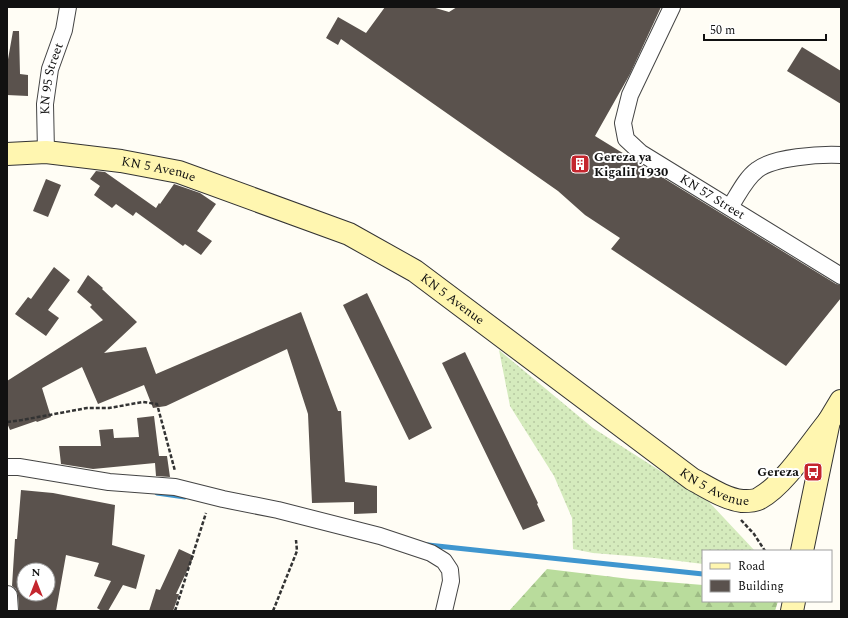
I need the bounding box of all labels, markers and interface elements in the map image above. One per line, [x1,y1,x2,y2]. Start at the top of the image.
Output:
scale bar [704,16,826,42]
text: 50 m [710,21,735,40]
street label: KN 95 Street [35,40,69,115]
place label: Gereza ya KigaliI 1930 [594,147,668,182]
street label: KN 5 Avenue [120,151,199,187]
building icon: Gereza ya KigaliI 1930 [569,153,591,175]
street label: KN 57 Street [676,169,749,225]
street label: KN 5 Avenue [416,268,489,330]
bus stop icon: Gereza [802,461,824,483]
place label: Gereza [757,462,799,482]
street label: KN 5 Avenue [675,463,749,511]
legend [702,550,832,602]
text: Road [738,557,765,576]
north arrow [16,562,56,602]
text: N [32,564,41,581]
text: Building [738,577,784,596]

